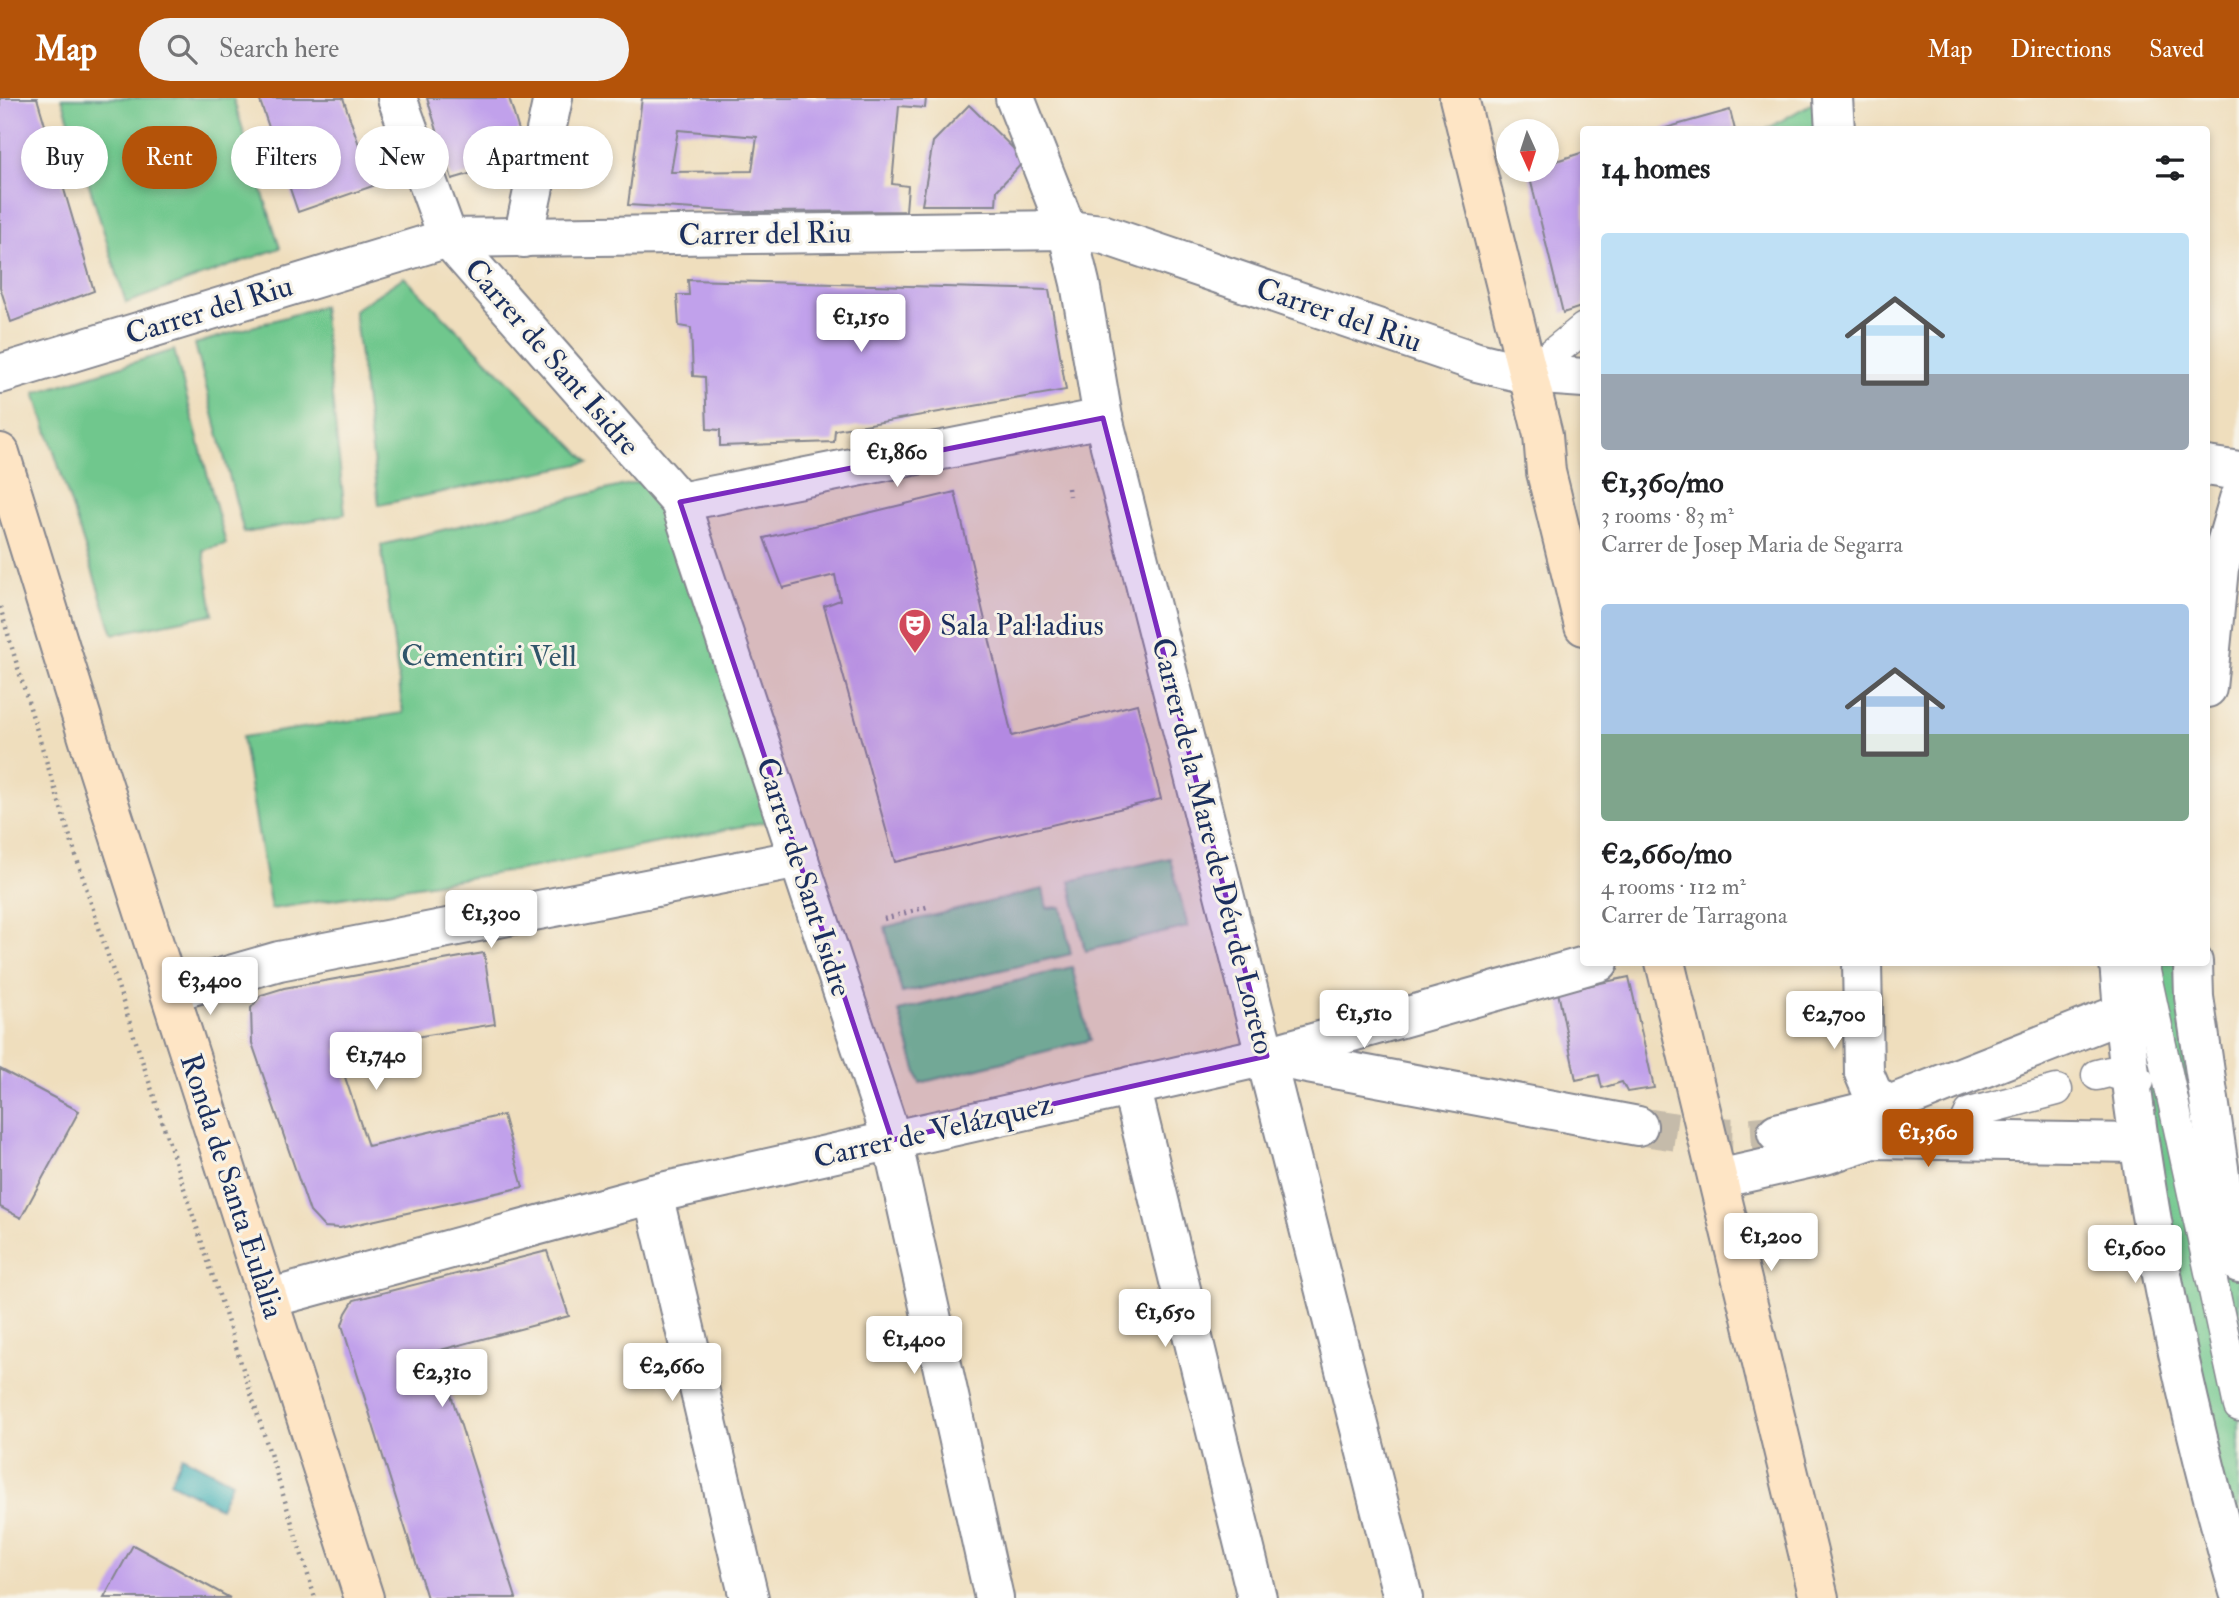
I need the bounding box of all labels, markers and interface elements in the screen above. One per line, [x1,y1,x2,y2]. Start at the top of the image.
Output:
search box [139,18,629,81]
text: Map [35,29,97,70]
icon: search [163,30,201,68]
text: Search here [219,33,339,65]
text: Map [1927,34,1972,65]
text: Directions [2010,34,2111,65]
text: Saved [2149,34,2204,65]
north arrow [1496,119,1559,182]
map controls [1496,119,1559,182]
chip: Buy [21,126,108,189]
chip: Rent [122,126,217,189]
chip: Filters [231,126,341,189]
chip: New [355,126,449,189]
chip: Apartment [463,126,613,189]
icon: filters [2151,149,2189,187]
text: 14 homes [1601,150,1710,187]
street label: Carrer del Riu [678,214,852,254]
street label: Carrer de Sant Isidre [456,251,648,463]
street label: Carrer del Riu [121,267,297,353]
street label: Carrer del Riu [1251,269,1427,361]
icon: home [1832,278,1958,404]
pin: €1,150 [804,294,918,354]
text: €1,150 [833,302,889,331]
pin: €1,860 [840,430,954,489]
text: €1,860 [866,437,928,466]
text: €1,360/mo [1601,464,1724,501]
text: 3 rooms · 83 m² [1601,501,1734,530]
text: Carrer de Josep Maria de Segarra [1601,530,1903,559]
theatre icon: Sala Pal·ladius [896,606,934,655]
place label: Sala Pal·ladius [940,607,1104,644]
street label: Carrer de la Mare de Déu de Loreto [1143,634,1283,1058]
park label: Cementiri Vell [401,638,577,675]
icon: home [1832,649,1958,775]
street label: Carrer de Sant Isidre [748,753,860,1001]
text: €2,660/mo [1601,835,1732,872]
text: 4 rooms · 112 m² [1601,872,1746,901]
pin: €1,300 [434,890,548,950]
text: €1,300 [461,898,521,927]
text: Carrer de Tarragona [1601,901,1787,930]
pin: €3,400 [153,958,267,1017]
text: €3,400 [178,965,242,994]
pin: €1,510 [1307,990,1421,1050]
pin: €2,700 [1777,992,1891,1051]
text: €1,510 [1336,998,1392,1027]
text: €2,700 [1802,999,1866,1028]
pin: €1,740 [319,1032,433,1092]
text: €1,740 [346,1040,406,1069]
street label: Ronda de Santa Eulàlia [172,1049,292,1324]
street label: Carrer de Velázquez [810,1086,1056,1176]
pin: €1,360 [1871,1110,1985,1169]
text: €1,360 [1898,1117,1958,1146]
pin: €1,200 [1714,1214,1828,1273]
text: €1,200 [1740,1221,1802,1250]
pin: €1,600 [2078,1226,2192,1285]
text: €1,600 [2104,1233,2166,1262]
pin: €1,650 [1108,1290,1222,1349]
text: €1,650 [1135,1297,1195,1326]
pin: €1,400 [857,1316,971,1376]
text: €1,400 [882,1324,946,1353]
pin: €2,660 [615,1344,729,1403]
pin: €2,310 [385,1350,499,1409]
text: €2,660 [639,1351,705,1380]
text: €2,310 [412,1357,472,1386]

